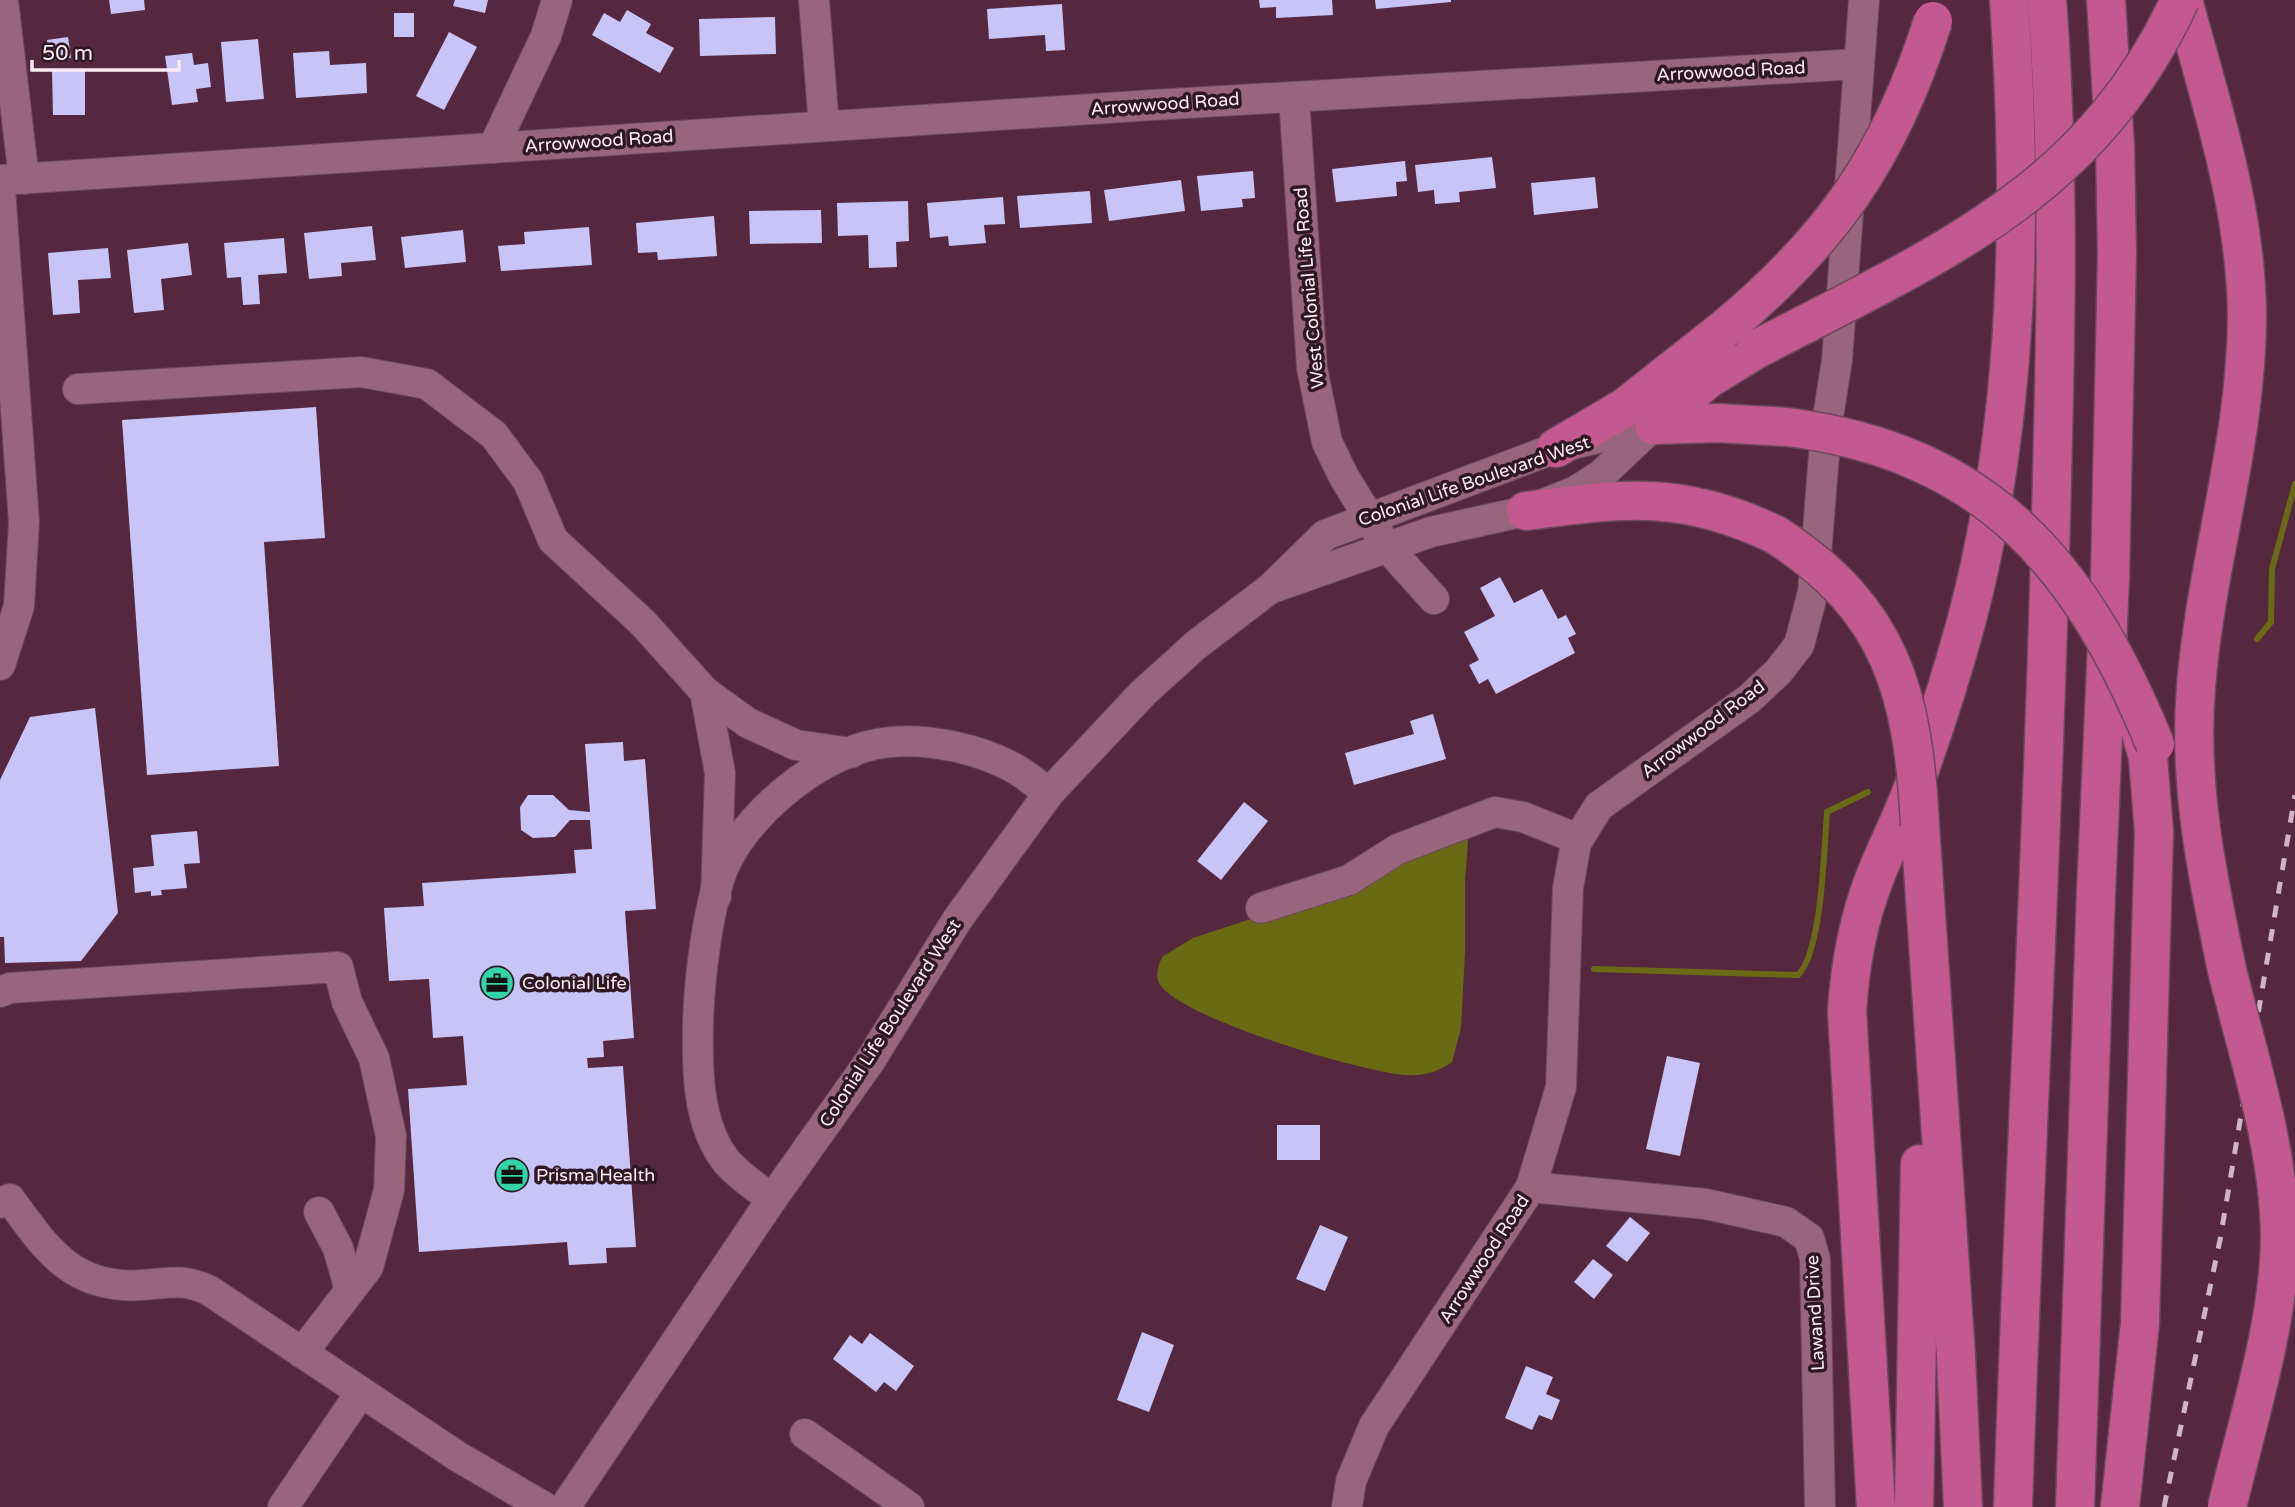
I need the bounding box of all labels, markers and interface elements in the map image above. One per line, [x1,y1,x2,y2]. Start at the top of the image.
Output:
scale bar [32,28,178,72]
text: 50 m [42,41,93,66]
street label: Arrowwood Road [1656,56,1806,86]
street label: Arrowwood Road [1090,88,1240,120]
street label: Arrowwood Road [524,125,674,157]
street label: West Colonial Life Road [1289,186,1329,390]
street label: Colonial Life Boulevard West [1355,431,1593,531]
street label: Arrowwood Road [1637,675,1769,783]
street label: Colonial Life Boulevard West [814,915,966,1131]
office icon: Colonial Life [478,964,516,1002]
place label: Colonial Life [522,972,627,994]
office icon: Prisma Health [493,1156,531,1194]
place label: Prisma Health [536,1164,655,1186]
street label: Arrowwood Road [1434,1190,1534,1328]
street label: Lawand Drive [1801,1255,1829,1371]

